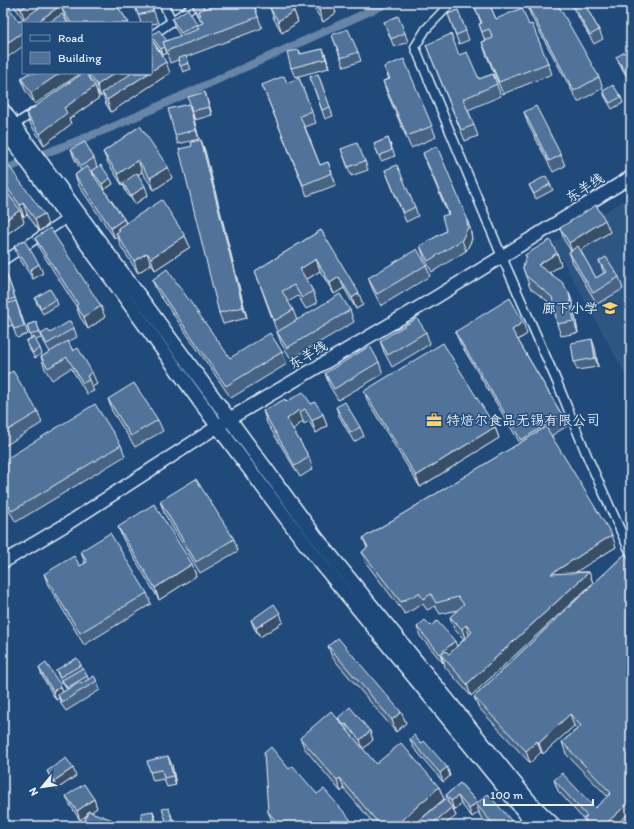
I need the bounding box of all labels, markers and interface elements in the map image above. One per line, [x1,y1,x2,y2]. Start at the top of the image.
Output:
legend [22,22,152,74]
text: Road [58,31,84,45]
text: Building [58,51,102,65]
street label: 东羊线 [563,170,607,206]
school or university icon: 廊下小学 [601,299,619,317]
place label: 廊下小学 [542,300,598,317]
street label: 东羊线 [286,337,330,373]
office icon: 特焙尔食品无锡有限公司 [425,411,443,429]
place label: 特焙尔食品无锡有限公司 [446,412,600,429]
north arrow [22,767,62,807]
scale bar [484,781,593,807]
text: N [26,785,41,798]
text: 100 m [490,788,523,802]

